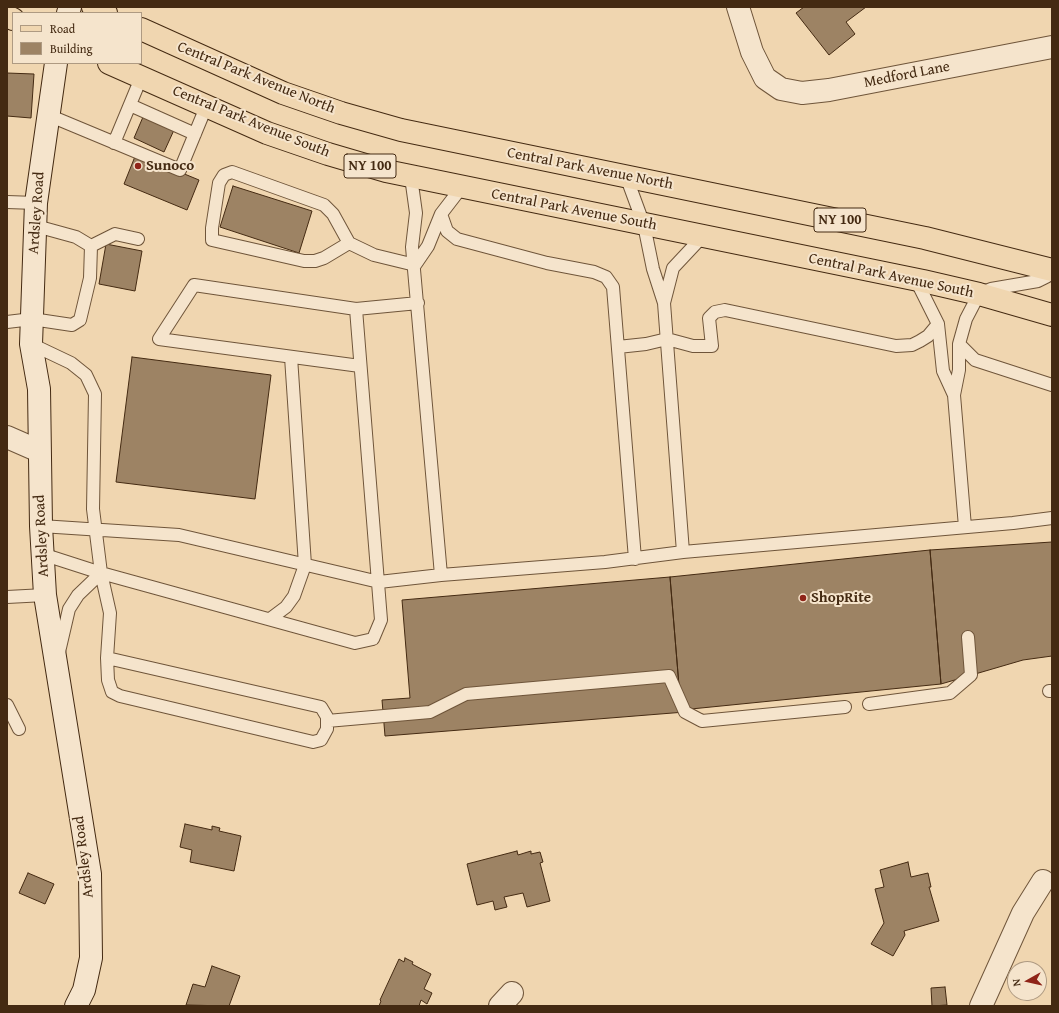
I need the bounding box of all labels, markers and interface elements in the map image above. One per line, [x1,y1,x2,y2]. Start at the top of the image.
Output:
legend [12,12,142,64]
text: Road [50,20,75,37]
street label: Central Park Avenue North [174,38,338,118]
text: Building [50,40,93,57]
street label: Medford Lane [863,58,951,92]
street label: Central Park Avenue South [170,82,332,162]
street label: Central Park Avenue North [506,144,674,194]
road number: NY 100 [344,154,396,178]
place label: Sunoco [146,157,194,175]
marker: Sunoco [133,161,143,171]
street label: Ardsley Road [25,171,49,255]
street label: Central Park Avenue South [490,185,658,235]
road number: NY 100 [814,208,866,232]
street label: Central Park Avenue South [807,250,975,302]
street label: Ardsley Road [31,494,53,578]
place label: ShopRite [811,589,871,607]
marker: ShopRite [798,593,808,603]
street label: Ardsley Road [70,815,98,899]
north arrow [1007,961,1047,1001]
text: N [1008,978,1025,987]

